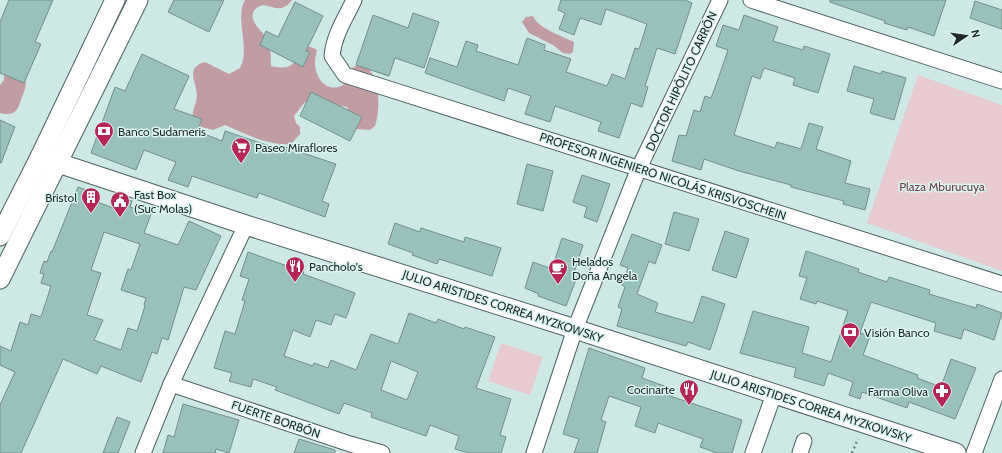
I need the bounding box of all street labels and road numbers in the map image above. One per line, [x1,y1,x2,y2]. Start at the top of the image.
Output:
street label: DOCTOR HIPÓLITO CARRÓN [642,9,720,153]
street label: PROFESOR INGENIERO NICOLÁS KRISVOSCHEIN [538,129,788,223]
street label: JULIO ARISTIDES CORREA MYZKOWSKY [400,266,605,346]
street label: JULIO ARISTIDES CORREA MYZKOWSKY [708,366,913,446]
street label: FUERTE BORBÓN [230,397,322,441]

